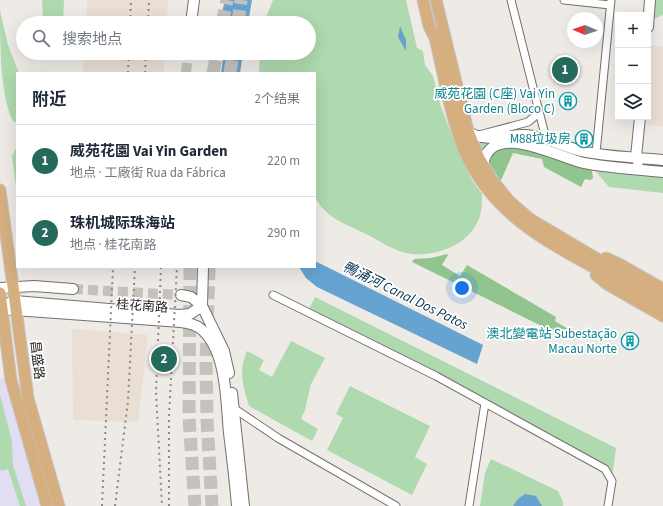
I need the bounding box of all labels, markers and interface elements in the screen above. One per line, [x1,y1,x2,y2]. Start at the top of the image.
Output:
north arrow [567,12,603,48]
map controls [615,12,651,120]
button: + [615,12,651,48]
search box [16,16,316,60]
icon: search [30,27,52,49]
text: 搜索地点 [62,29,122,50]
button: − [615,48,651,84]
pin: 1 [552,55,578,85]
button: layers [615,84,651,120]
place label: 威苑花園 (C座) Vai Yin Garden (Bloco C) [434,85,555,118]
text: 附近 [32,88,66,112]
text: 2个结果 [255,90,300,108]
building icon: 威苑花園 (C座) Vai Yin Garden (Bloco C) [558,91,578,111]
building icon: M88垃圾房 [574,129,594,149]
place label: M88垃圾房 [510,130,571,148]
text: 威苑花園 Vai Yin Garden [70,141,228,162]
text: 1 [42,152,48,170]
text: 220 m [267,152,300,170]
text: 地点 · 工廠街 Rua da Fábrica [70,164,226,182]
text: 珠机城际珠海站 [70,213,175,234]
text: 2 [42,224,48,242]
text: 290 m [267,224,300,242]
text: 地点 · 桂花南路 [70,236,156,254]
water label: 鴨涌河 Canal Dos Patos [339,257,471,335]
your location [452,278,472,298]
street label: 桂花南路 [115,295,169,317]
place label: 澳北變電站 Subestação Macau Norte [486,325,617,358]
building icon: 澳北變電站 Subestação Macau Norte [620,331,640,351]
street label: 昌盛路 [26,340,48,380]
pin: 2 [151,344,177,374]

